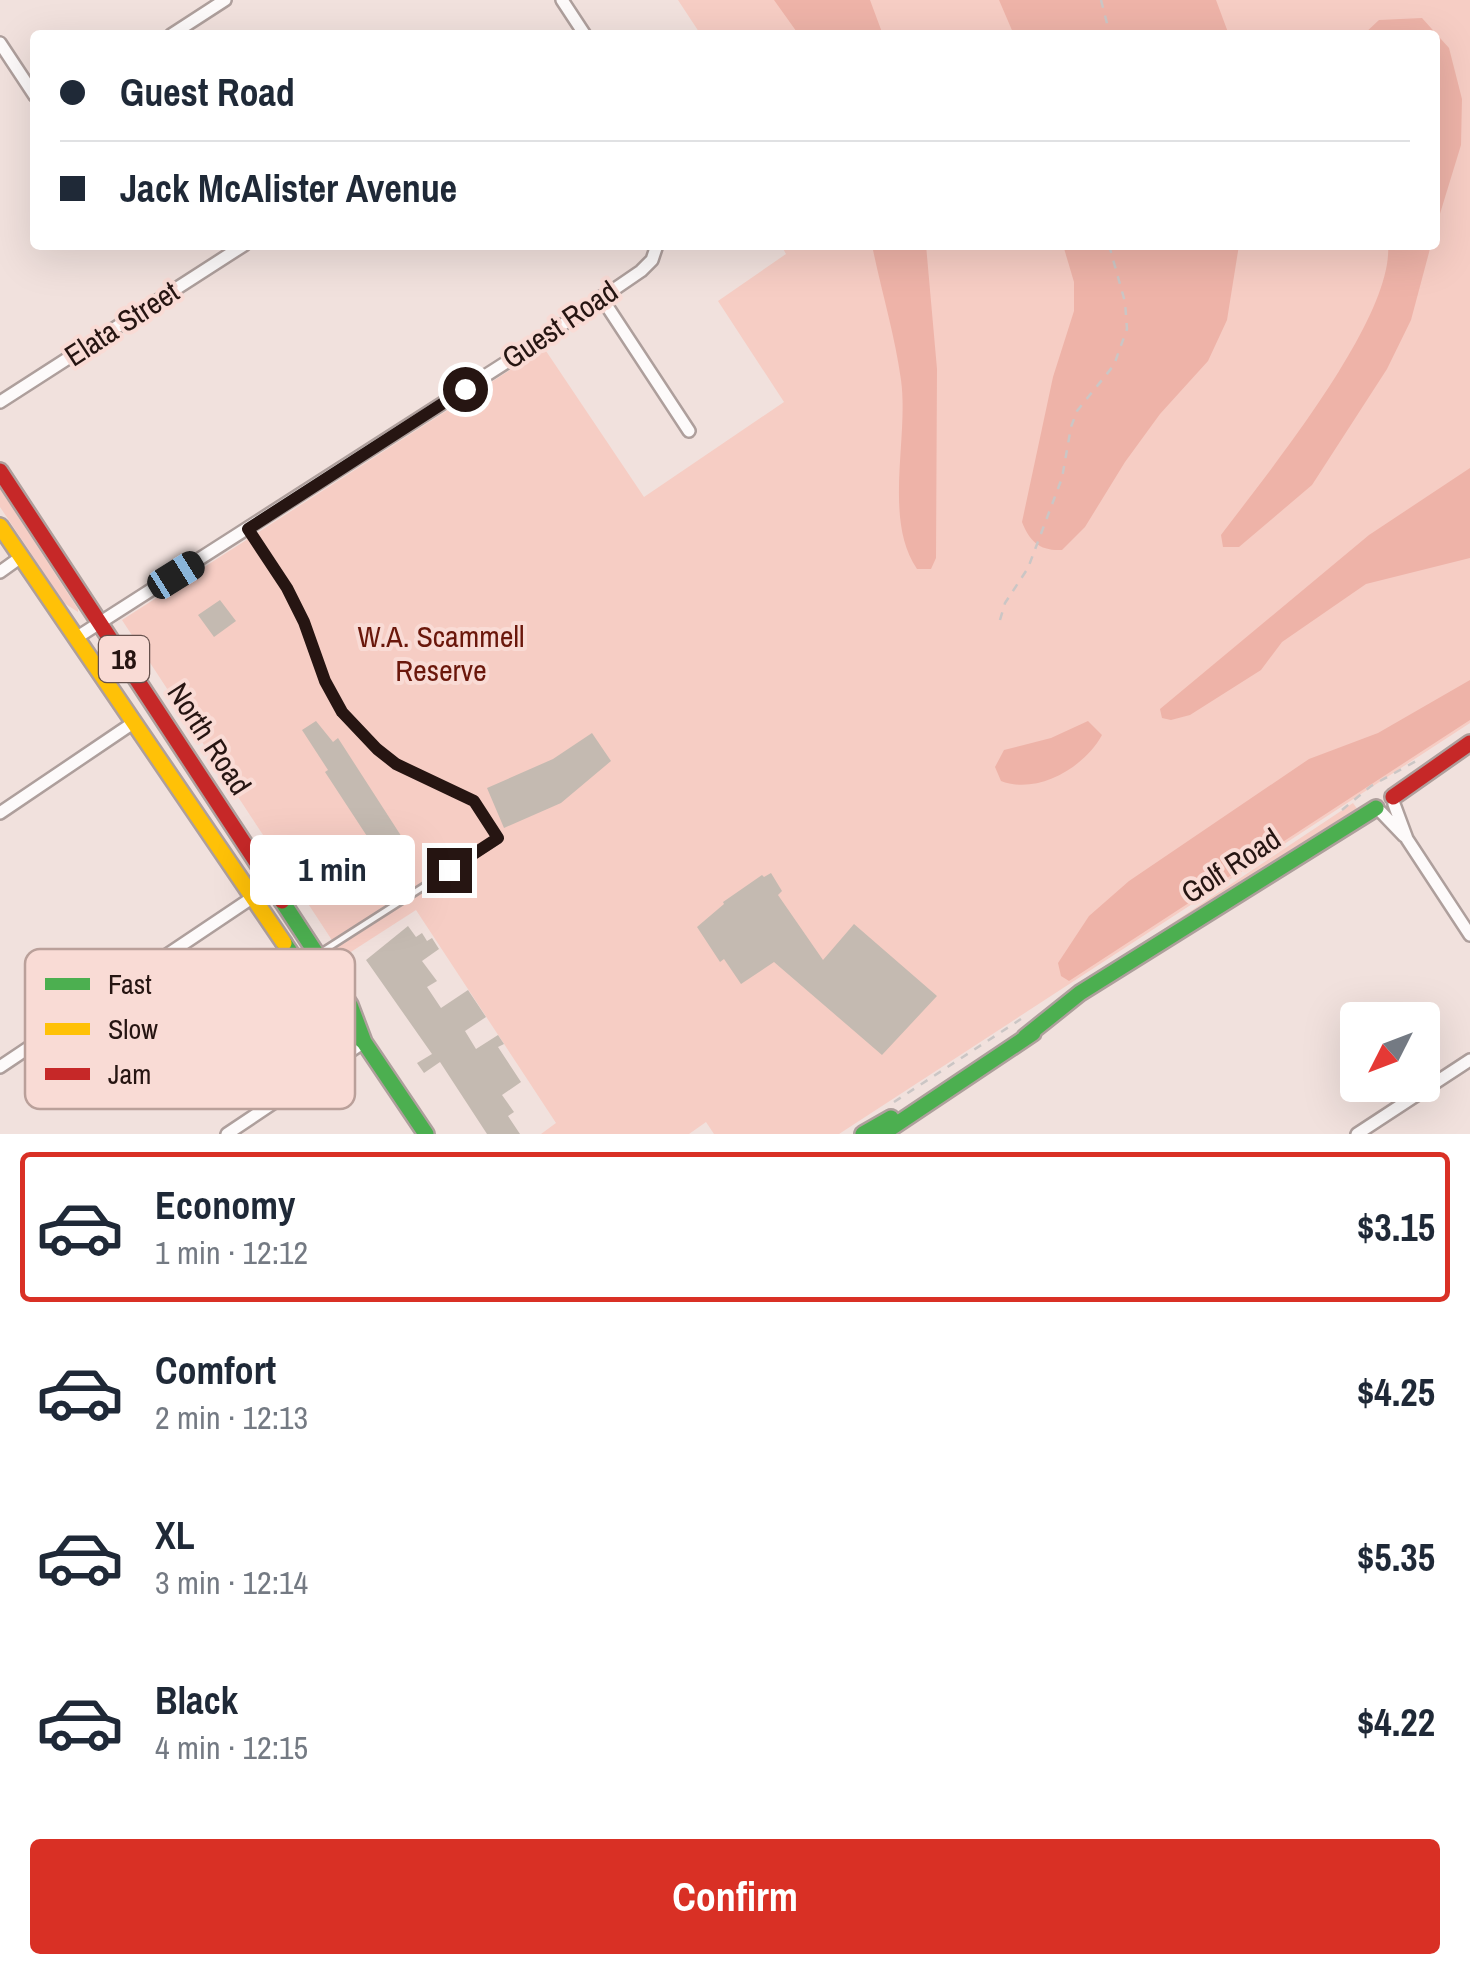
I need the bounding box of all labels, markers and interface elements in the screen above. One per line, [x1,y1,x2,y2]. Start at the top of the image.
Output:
text: Guest Road [120,67,295,118]
text: Jack McAlister Avenue [120,163,457,214]
street label: Elata Street [57,271,186,375]
street label: Guest Road [494,271,625,377]
route start [443,367,488,412]
car [143,546,209,604]
park label: W.A. Scammell Reserve [358,616,524,690]
road number: 18 [99,636,149,682]
street label: North Road [159,675,261,802]
street label: Golf Road [1173,818,1288,912]
callout: 1 min [249,835,414,905]
text: 1 min [298,848,367,891]
route end [427,848,472,893]
legend [25,949,355,1109]
text: Fast [108,965,152,1003]
north arrow [1340,1002,1440,1102]
map controls [1340,1002,1440,1102]
text: Slow [108,1010,158,1048]
text: Jam [108,1055,151,1093]
text: Economy [155,1180,295,1231]
icon: car [35,1182,125,1272]
text: $3.15 [1357,1202,1435,1253]
text: 1 min · 12:12 [155,1231,308,1274]
text: Comfort [155,1345,276,1396]
icon: car [35,1347,125,1437]
text: $4.25 [1357,1367,1435,1418]
text: 2 min · 12:13 [155,1396,308,1439]
text: XL [155,1510,195,1561]
icon: car [35,1512,125,1602]
text: $5.35 [1357,1532,1435,1583]
text: 3 min · 12:14 [155,1561,308,1604]
text: Black [155,1675,238,1726]
icon: car [35,1677,125,1767]
text: $4.22 [1357,1697,1435,1748]
text: 4 min · 12:15 [155,1726,308,1769]
button: Confirm [30,1839,1440,1954]

